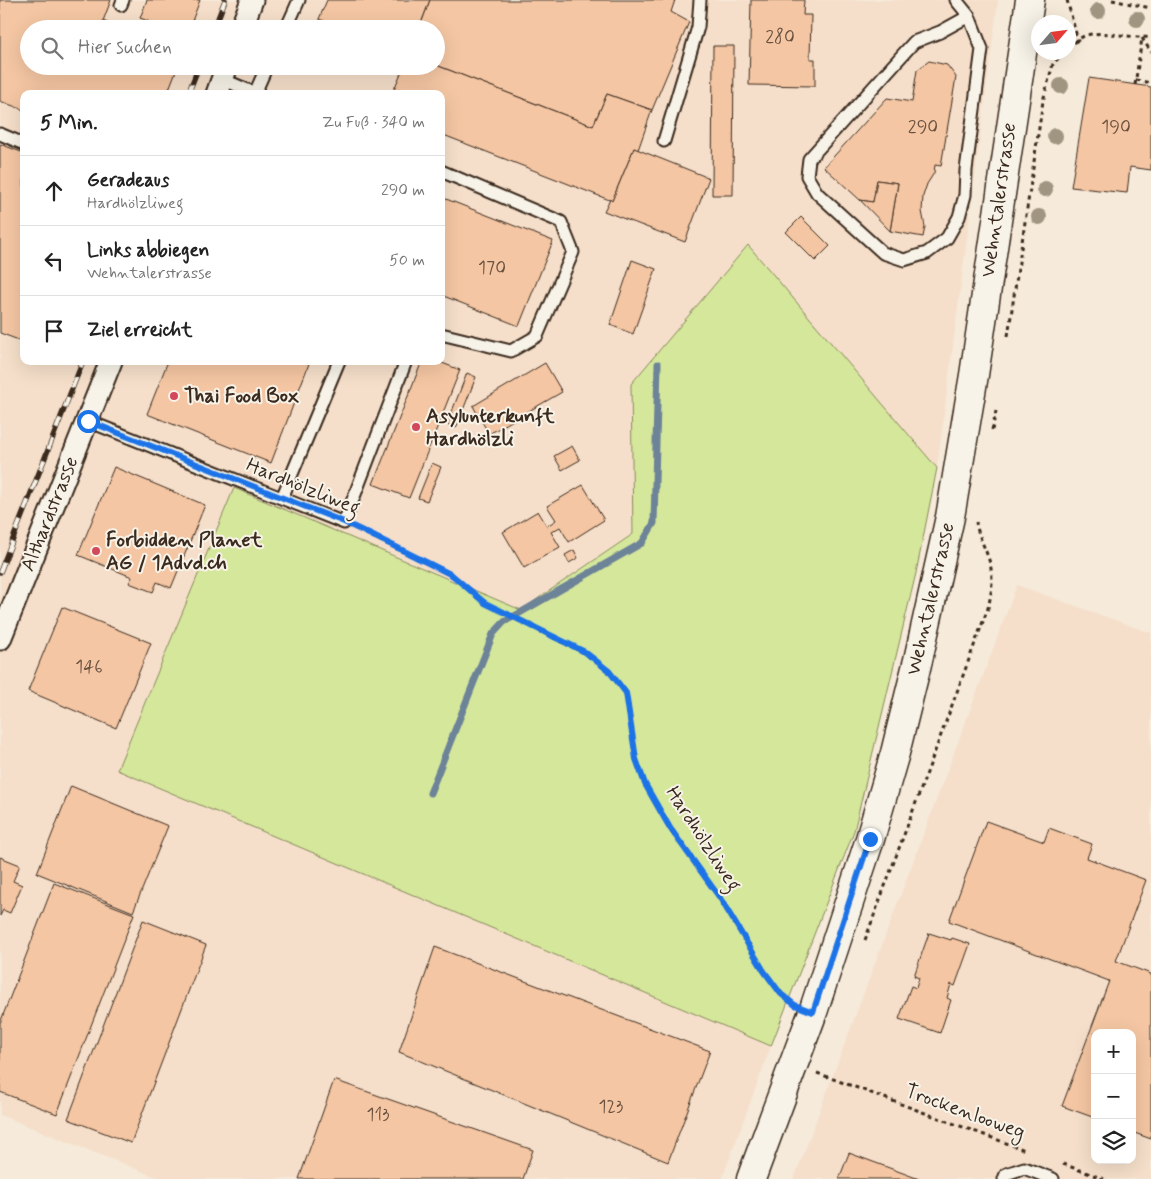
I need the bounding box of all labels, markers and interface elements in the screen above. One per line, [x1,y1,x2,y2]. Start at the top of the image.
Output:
north arrow [1031,15,1076,60]
search box [20,20,445,75]
house number: 280 [765,25,795,49]
icon: search [38,34,66,62]
text: Hier suchen [78,35,172,60]
text: 5 Min. [40,109,98,137]
text: Zu Fuß · 340 m [322,112,425,133]
house number: 290 [908,115,938,139]
house number: 190 [1101,115,1131,139]
street label: Wehntalerstrasse [975,121,1023,279]
text: Geradeaus [87,168,169,193]
icon: ahead [40,177,68,205]
text: 290 m [381,180,425,201]
text: Hardhölzliweg [87,193,183,214]
text: Links abbiegen [87,238,209,263]
icon: left [40,247,68,275]
text: 50 m [389,250,425,271]
house number: 170 [478,256,506,280]
text: Wehntalerstrasse [87,263,212,284]
icon: arrive [40,317,68,345]
text: Ziel erreicht [87,318,192,343]
place label: Thai Food Box [184,383,299,410]
marker: Thai Food Box [168,390,180,402]
place label: Asylunterkunft Hardhölzli [426,403,556,453]
route start [77,410,100,433]
marker: Asylunterkunft Hardhölzli [410,421,422,433]
street label: Althardstrasse [15,452,85,576]
street label: Hardhölzliweg [241,452,364,524]
street label: Wehntalerstrasse [900,520,962,678]
place label: Forbidden Planet AG / 1Advd.ch [106,527,263,577]
marker: Forbidden Planet AG / 1Advd.ch [90,545,102,557]
house number: 146 [75,655,103,679]
street label: Hardhölzliweg [657,781,747,898]
route end [859,828,882,851]
map controls [1091,1029,1136,1164]
button: + [1091,1029,1136,1074]
button: − [1091,1074,1136,1119]
street label: Trockenlooweg [901,1078,1029,1147]
house number: 123 [599,1095,623,1119]
house number: 113 [366,1103,390,1127]
button: layers [1091,1119,1136,1164]

